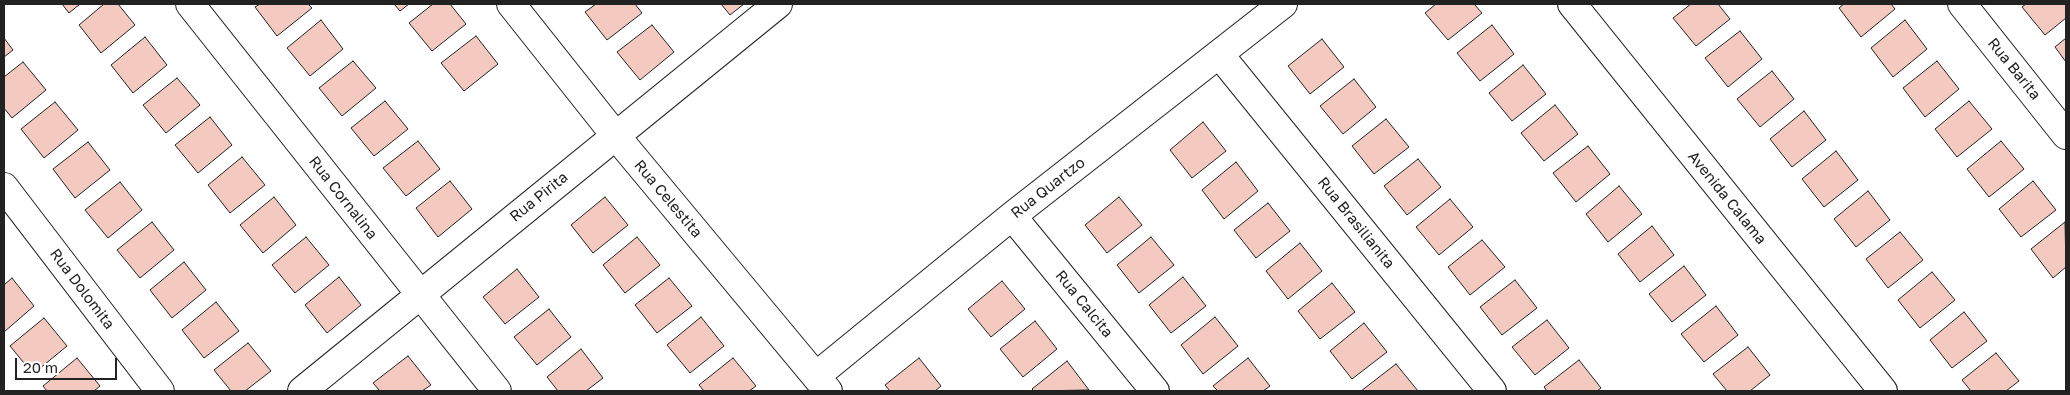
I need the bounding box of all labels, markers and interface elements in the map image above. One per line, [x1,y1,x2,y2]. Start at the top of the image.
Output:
street label: Rua Barita [1984,35,2044,103]
street label: Avenida Calama [1684,148,1770,248]
street label: Rua Cornalina [305,153,381,243]
street label: Rua Quartzo [1007,154,1089,222]
street label: Rua Celestita [630,156,706,242]
street label: Rua Pirita [506,168,572,226]
street label: Rua Brasilianita [1314,174,1398,272]
street label: Rua Dolomita [46,245,118,333]
street label: Rua Calcita [1051,267,1117,341]
scale bar [18,348,120,380]
text: 20 m [23,358,58,376]

